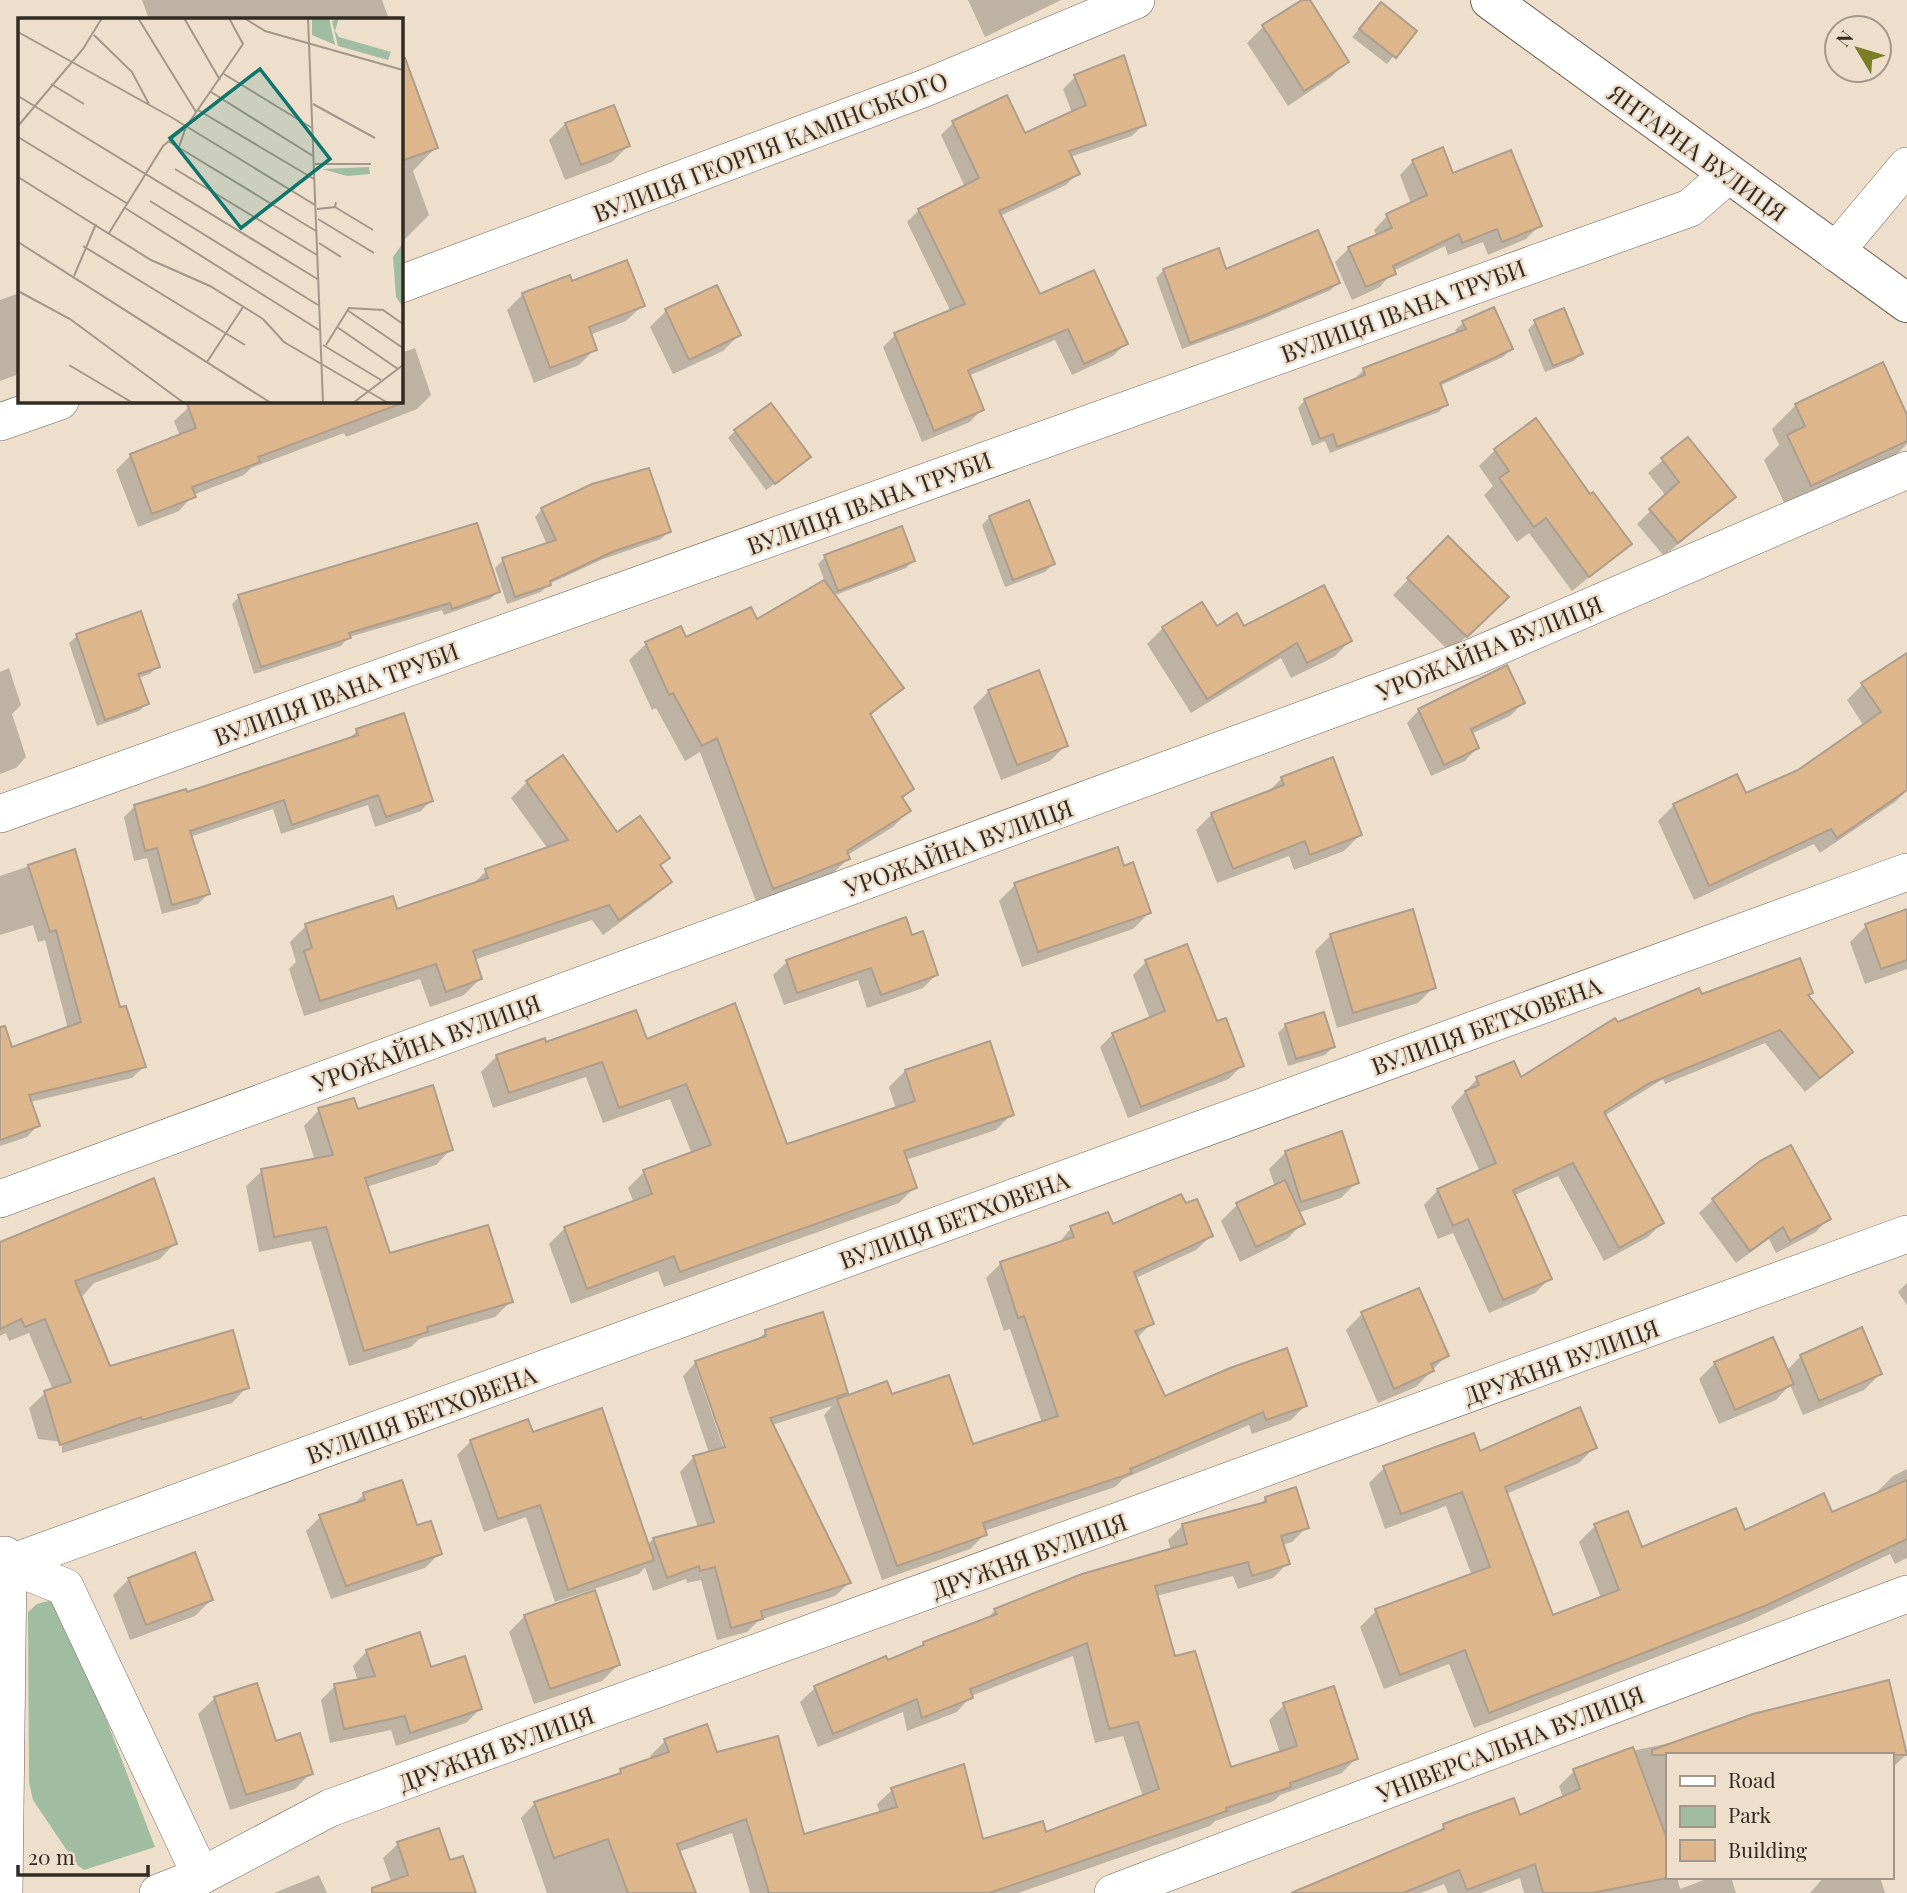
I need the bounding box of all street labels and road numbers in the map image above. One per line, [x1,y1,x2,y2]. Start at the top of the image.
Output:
street label: ВУЛИЦЯ ГЕОРГІЯ КАМІНСЬКОГО [588,63,952,229]
street label: ЯНТАРНА ВУЛИЦЯ [1601,76,1794,228]
street label: ВУЛИЦЯ ІВАНА ТРУБИ [1276,251,1530,369]
street label: ВУЛИЦЯ ІВАНА ТРУБИ [742,443,996,561]
street label: УРОЖАЙНА ВУЛИЦЯ [1370,587,1607,707]
street label: ВУЛИЦЯ ІВАНА ТРУБИ [209,634,463,752]
street label: УРОЖАЙНА ВУЛИЦЯ [838,791,1077,904]
street label: ВУЛИЦЯ БЕТХОВЕНА [1367,968,1606,1081]
street label: УРОЖАЙНА ВУЛИЦЯ [306,986,545,1099]
street label: ВУЛИЦЯ БЕТХОВЕНА [835,1162,1074,1275]
street label: ДРУЖНЯ ВУЛИЦЯ [1459,1311,1663,1411]
street label: ВУЛИЦЯ БЕТХОВЕНА [302,1357,541,1470]
street label: ДРУЖНЯ ВУЛИЦЯ [927,1505,1131,1605]
street label: УНІВЕРСАЛЬНА ВУЛИЦЯ [1371,1677,1648,1809]
street label: ДРУЖНЯ ВУЛИЦЯ [394,1698,598,1798]

